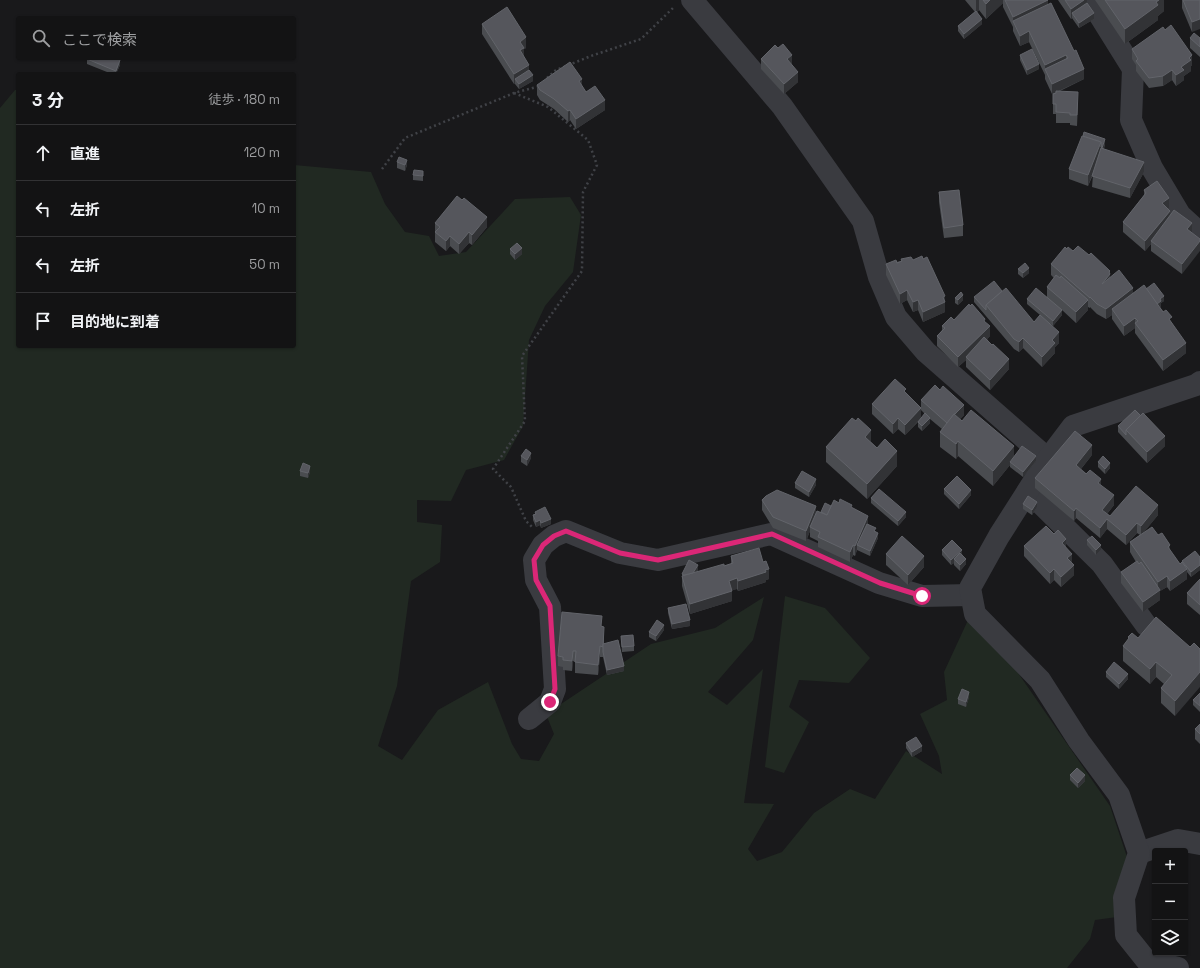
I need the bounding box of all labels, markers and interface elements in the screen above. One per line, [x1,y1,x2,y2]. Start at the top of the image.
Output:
search box [16,16,296,60]
icon: search [30,27,52,49]
text: ここで検索 [62,30,137,49]
text: 3 分 [32,89,64,111]
text: 徒歩 · 180 m [208,91,280,108]
icon: ahead [32,142,54,164]
text: 直進 [70,144,100,163]
text: 120 m [244,144,280,161]
icon: left [32,198,54,220]
text: 左折 [70,200,100,219]
text: 10 m [252,200,280,217]
icon: left [32,254,54,276]
text: 左折 [70,256,100,275]
text: 50 m [249,256,280,273]
icon: arrive [32,310,54,332]
text: 目的地に到着 [70,312,160,331]
route start [913,587,931,605]
route end [541,693,559,711]
map controls [1152,848,1188,956]
button: + [1152,848,1188,884]
button: − [1152,884,1188,920]
button: layers [1152,920,1188,956]

